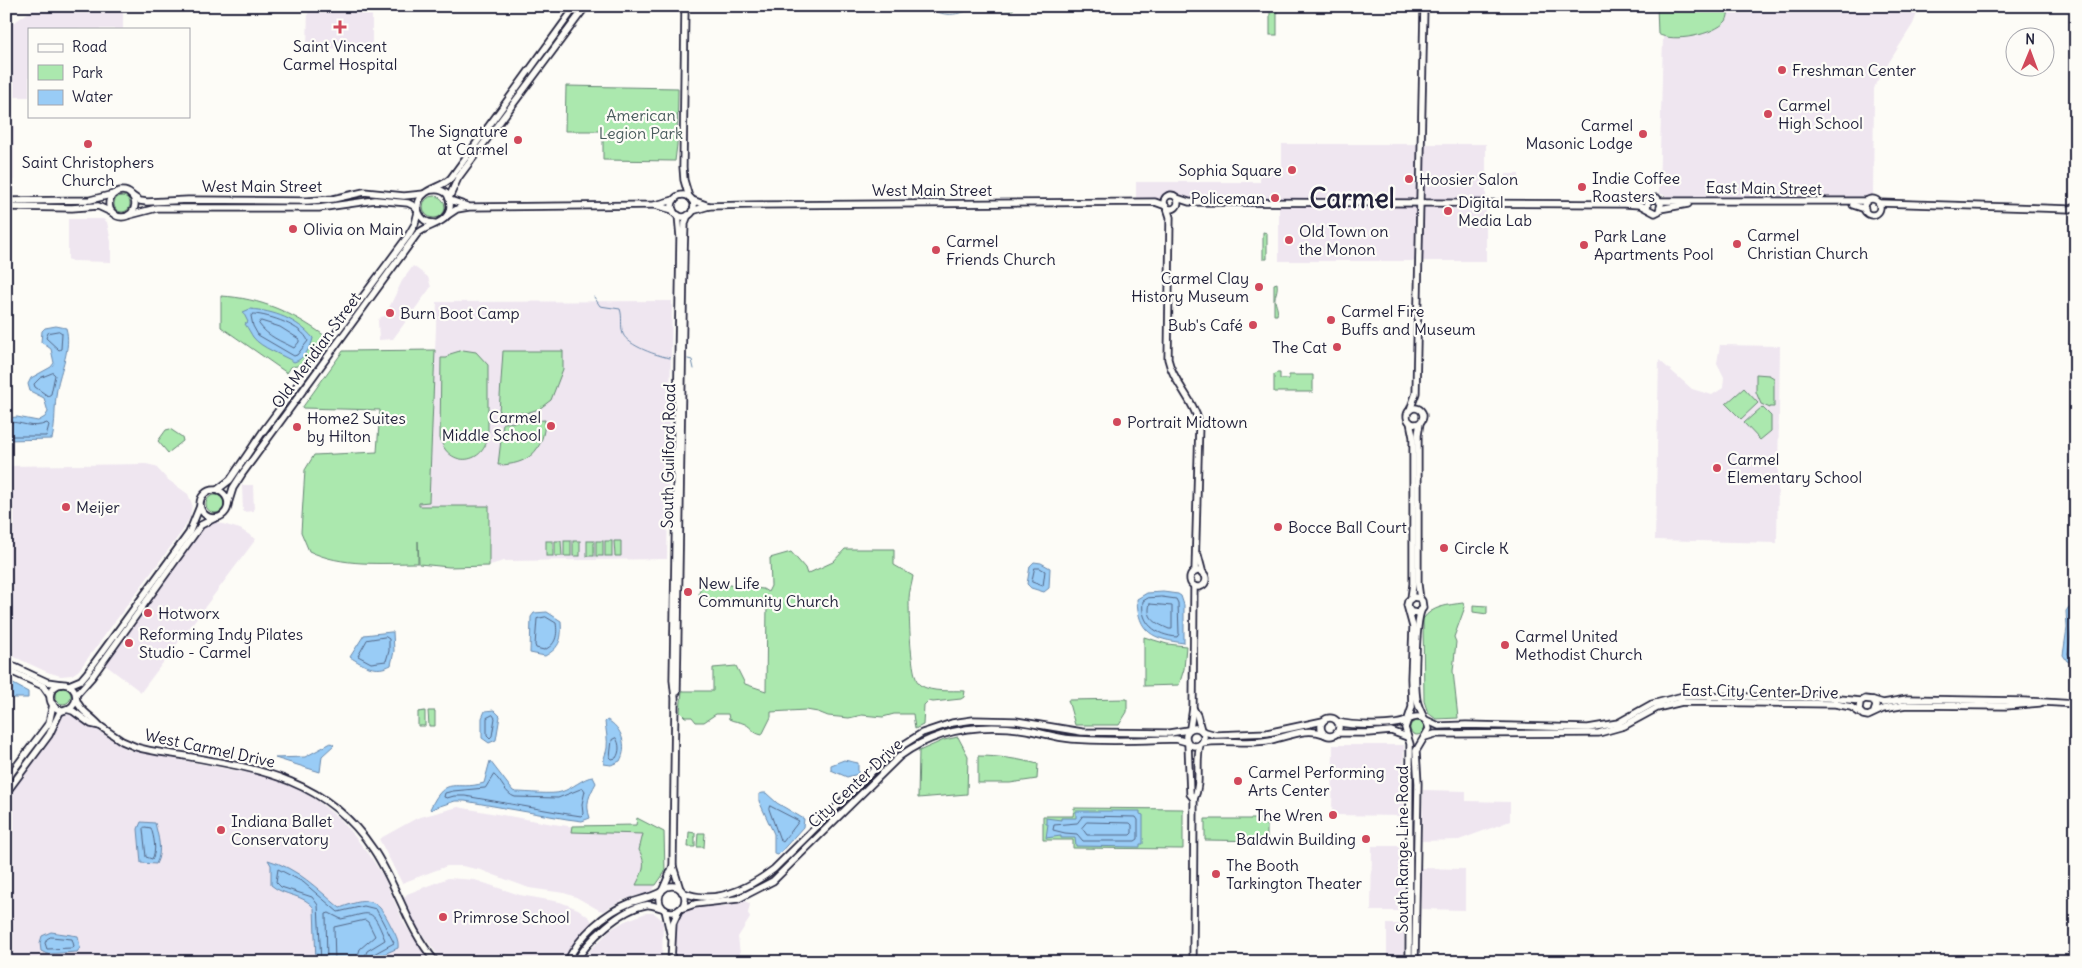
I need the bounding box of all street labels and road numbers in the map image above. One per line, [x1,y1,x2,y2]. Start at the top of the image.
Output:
street label: West Main Street [202,176,323,196]
street label: East Main Street [1706,177,1823,199]
street label: West Main Street [872,180,993,200]
street label: Old Meridian Street [267,288,365,412]
street label: South Guilford Road [657,383,679,529]
street label: East City Center Drive [1681,680,1839,702]
street label: West Carmel Drive [143,724,277,772]
street label: City Center Drive [803,734,907,832]
street label: South Range Line Road [1392,765,1412,933]

